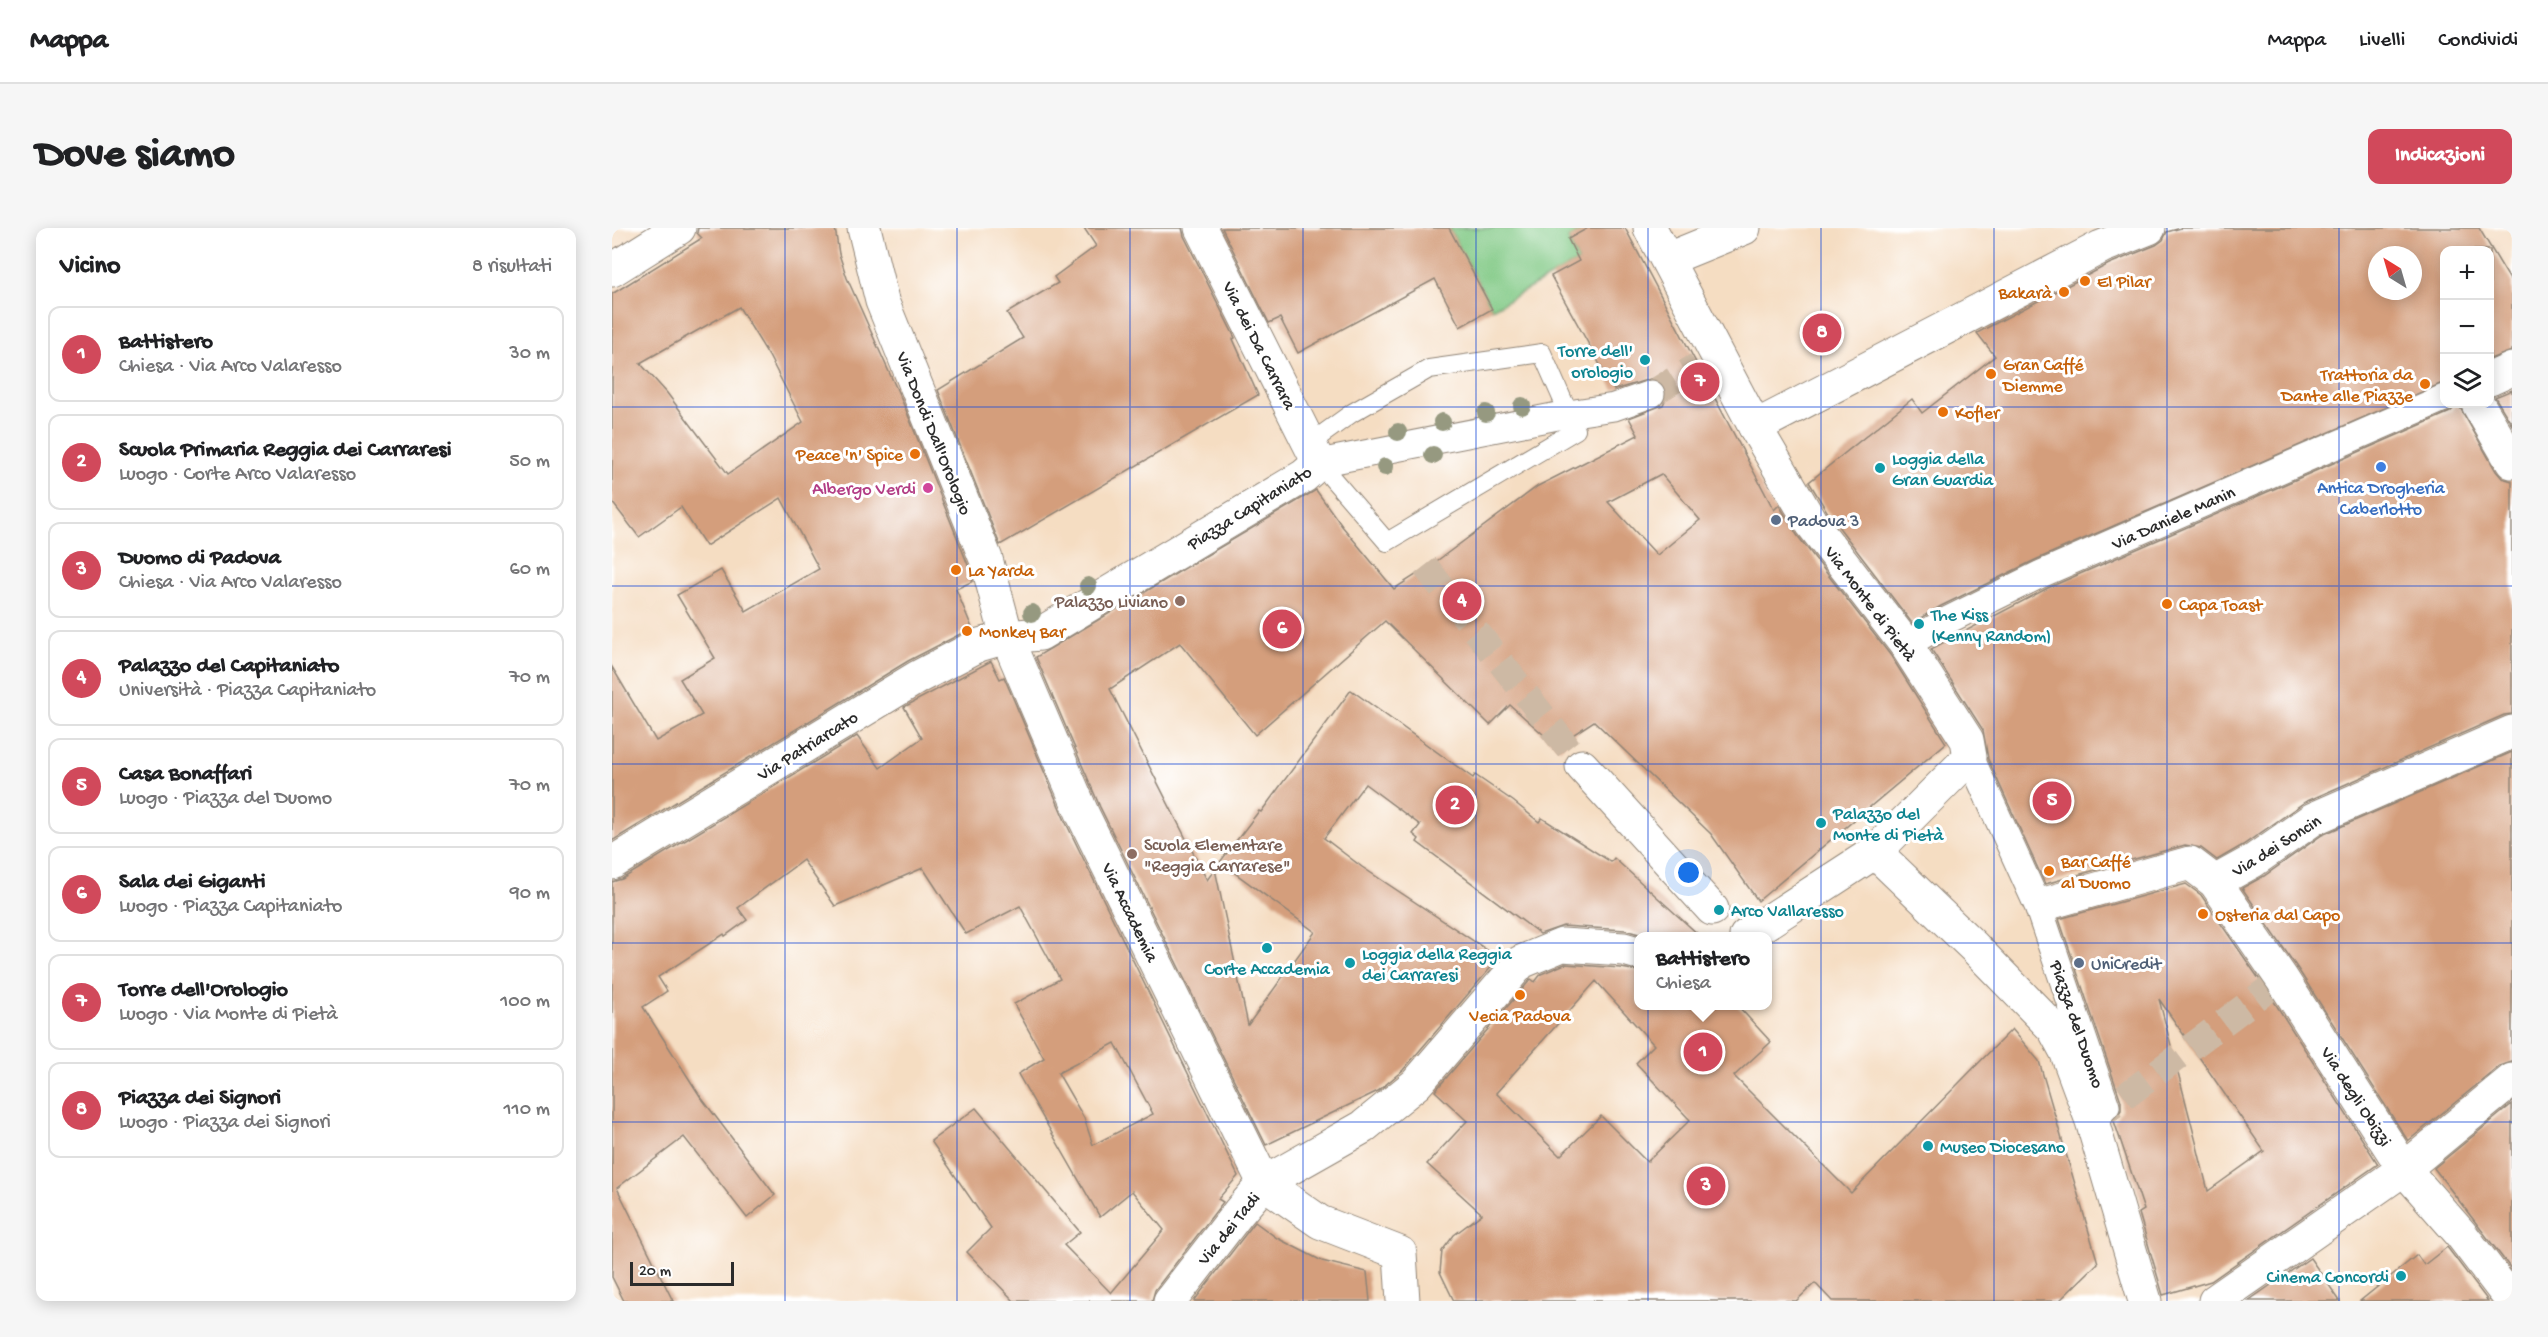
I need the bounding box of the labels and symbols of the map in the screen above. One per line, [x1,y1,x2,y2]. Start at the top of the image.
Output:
north arrow [2368,246,2422,300]
place label: El Pilar [2097,273,2152,294]
marker: El Pilar [2078,274,2092,288]
street label: Via dei Da Carrara [1216,278,1300,415]
place label: Bakarà [1997,284,2053,305]
marker: Bakarà [2057,285,2071,299]
pin: 8 [1802,310,1842,356]
place label: Torre dell' orologio [1557,342,1633,384]
street label: Via Dondi Dall'Orologio [890,348,975,519]
marker: Torre dell' orologio [1638,353,1652,367]
place label: Gran Caffé Diemme [2002,356,2084,398]
pin: 7 [1680,360,1720,404]
place label: Trattoria da Dante alle Piazze [2280,366,2414,408]
marker: Gran Caffé Diemme [1984,367,1998,381]
marker: Trattoria da Dante alle Piazze [2418,377,2432,391]
place label: Kofler [1955,404,2001,425]
marker: Kofler [1936,405,1950,419]
place label: Peace 'n' Spice [795,446,904,467]
marker: Peace 'n' Spice [908,447,922,461]
place label: Loggia della Gran Guardia [1892,450,1994,492]
marker: Antica Drogheria Caberlotto [2374,460,2388,474]
marker: Loggia della Gran Guardia [1873,461,1887,475]
street label: Piazza Capitaniato [1183,462,1317,556]
place label: Antica Drogheria Caberlotto [2317,479,2446,521]
place label: Albergo Verdi [812,480,916,501]
marker: Albergo Verdi [921,481,935,495]
street label: Via Daniele Manin [2108,483,2239,556]
place label: Padova 3 [1787,512,1859,533]
marker: Padova 3 [1769,513,1783,527]
street label: Via Monte di Pietà [1818,542,1920,667]
place label: La Yarda [968,562,1035,583]
marker: La Yarda [949,563,963,577]
pin: 4 [1442,578,1482,623]
place label: Palazzo Liviano [1053,593,1168,614]
marker: Palazzo Liviano [1173,594,1187,608]
place label: Capa Toast [2179,596,2264,617]
marker: Capa Toast [2160,597,2174,611]
pin: 6 [1262,606,1302,652]
place label: The Kiss (Kenny Random) [1930,606,2051,648]
marker: The Kiss (Kenny Random) [1912,617,1926,631]
place label: Monkey Bar [979,623,1067,644]
marker: Monkey Bar [960,624,974,638]
street label: Via Patriarcato [753,708,863,787]
pin: 5 [2032,778,2072,824]
pin: 2 [1436,782,1474,828]
place label: Palazzo del Monte di Pietà [1832,805,1944,847]
street label: Via dei Soncin [2228,811,2326,883]
marker: Palazzo del Monte di Pietà [1814,816,1828,830]
place label: Scuola Elementare "Reggia Carrarese" [1144,836,1290,878]
marker: Scuola Elementare "Reggia Carrarese" [1125,847,1139,861]
place label: Bar Caffé al Duomo [2060,853,2132,895]
your location [1674,858,1703,887]
street label: Via Accademia [1095,859,1162,967]
marker: Bar Caffé al Duomo [2042,864,2056,878]
place label: Arco Vallaresso [1731,902,1844,923]
marker: Arco Vallaresso [1712,903,1726,917]
place label: Osteria dal Capo [2215,906,2340,927]
marker: Osteria dal Capo [2196,907,2210,921]
marker: Corte Accademia [1260,941,1274,955]
place label: Loggia della Reggia dei Carraresi [1362,945,1513,987]
place label: UniCredit [2091,955,2163,976]
marker: Loggia della Reggia dei Carraresi [1343,956,1357,970]
marker: UniCredit [2072,956,2086,970]
street label: Piazza del Duomo [2044,957,2107,1091]
place label: Corte Accademia [1204,960,1331,981]
marker: Vecia Padova [1513,988,1527,1002]
place label: Vecia Padova [1468,1007,1572,1028]
pin: 1 [1684,1030,1722,1074]
street label: Via degli Obizzi [2314,1043,2395,1151]
place label: Museo Diocesano [1940,1138,2065,1159]
marker: Museo Diocesano [1921,1139,1935,1153]
pin: 3 [1686,1164,1726,1208]
street label: Via dei Tadi [1194,1189,1266,1271]
scale bar [630,1259,734,1286]
place label: Cinema Concordi [2267,1268,2389,1289]
marker: Cinema Concordi [2394,1269,2408,1283]

